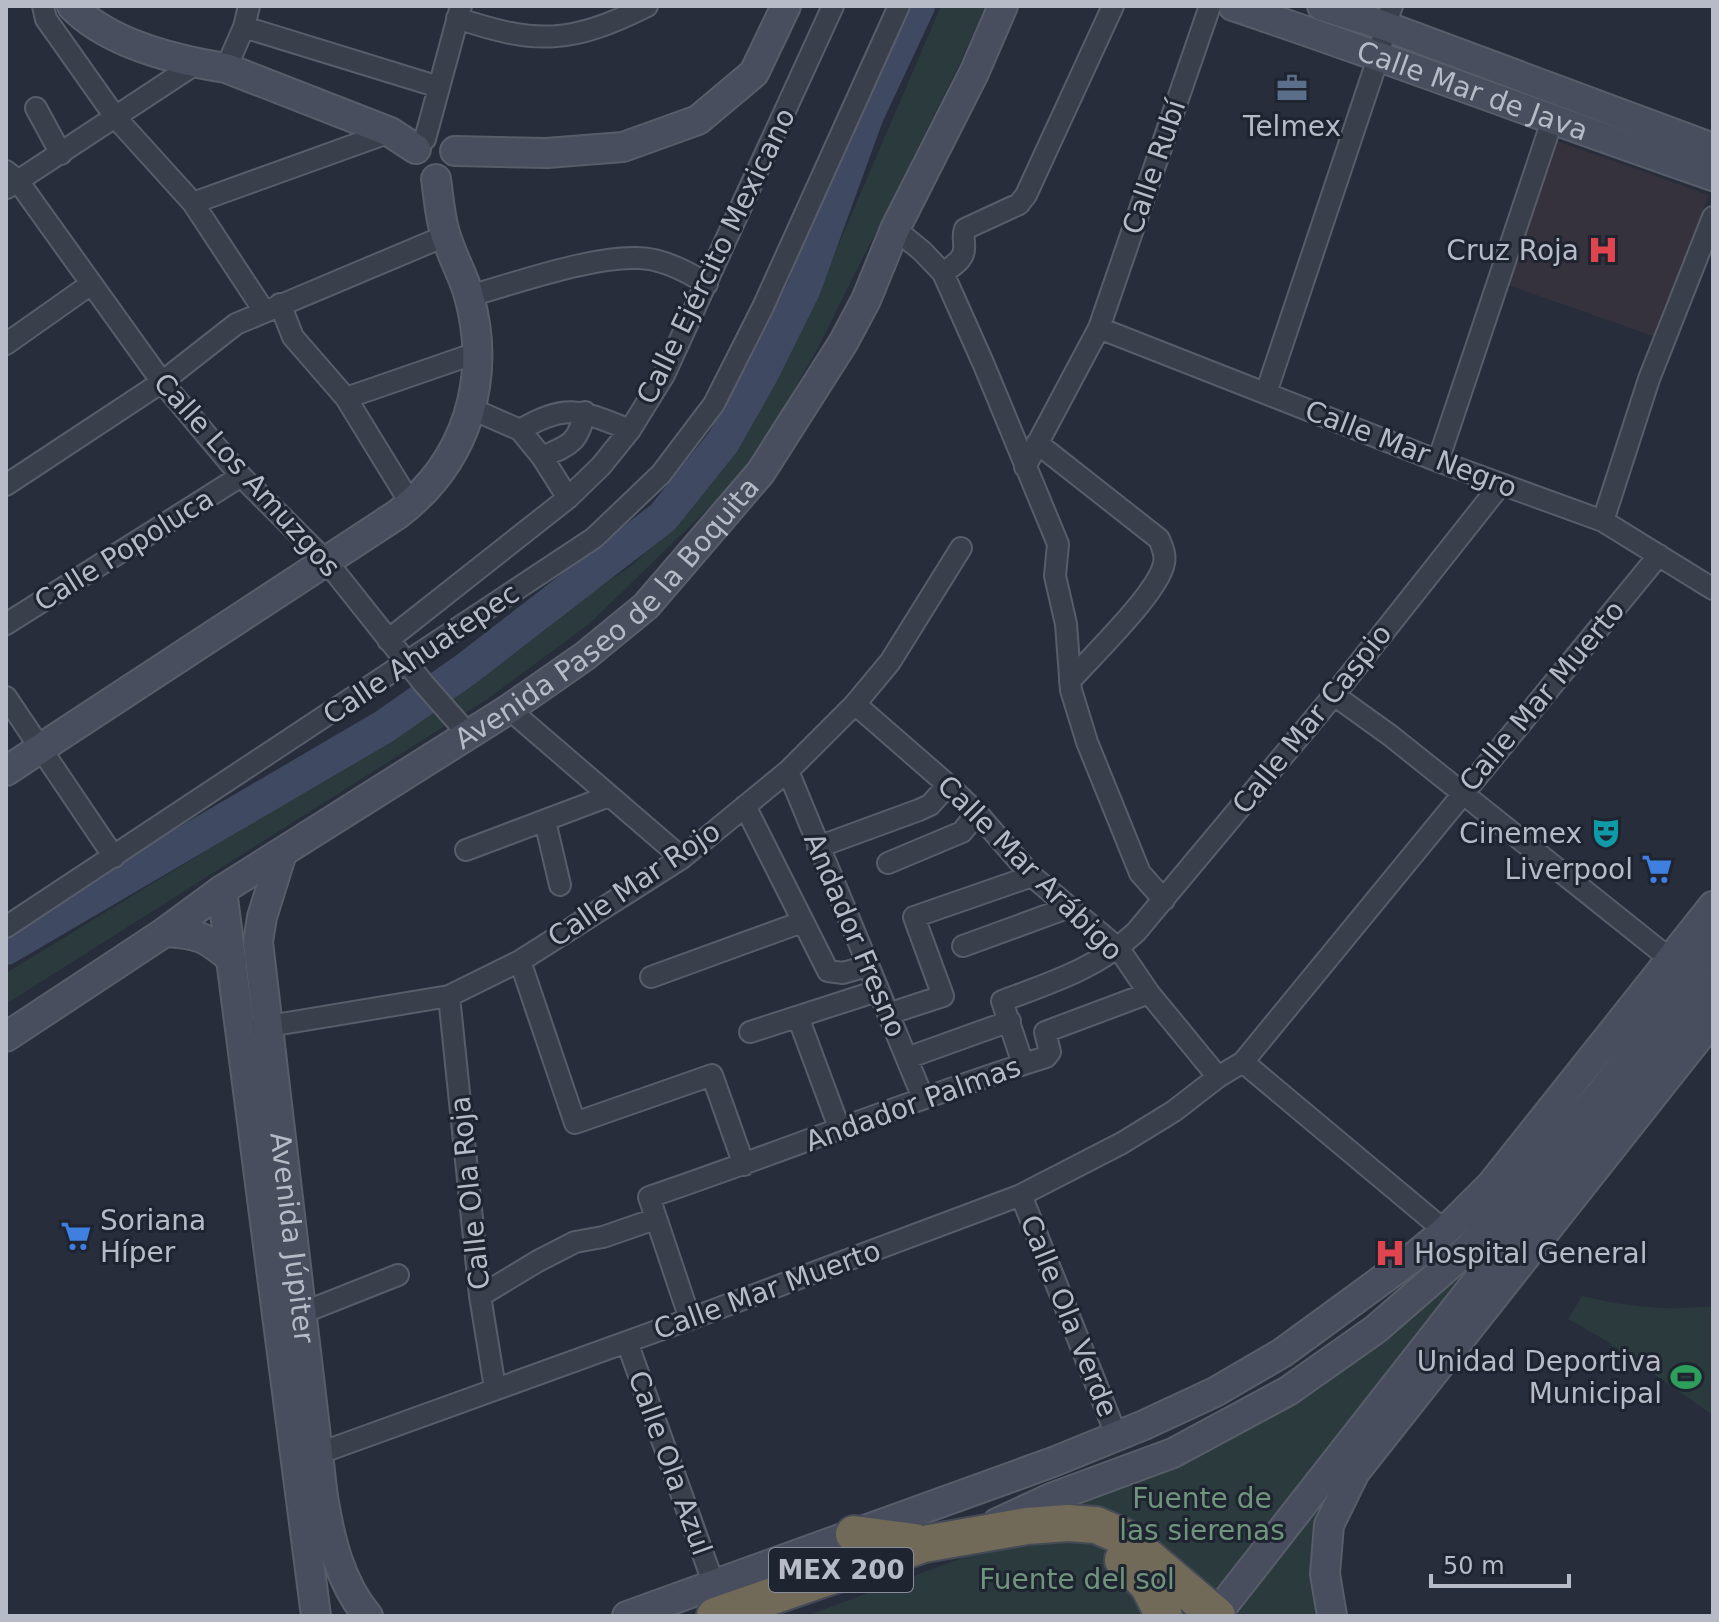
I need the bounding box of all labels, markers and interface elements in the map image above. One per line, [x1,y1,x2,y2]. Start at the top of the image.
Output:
street label: Calle Mar de Java [1353,34,1593,147]
office icon: Telmex [1275,71,1309,105]
street label: Calle Rubí [1116,94,1193,239]
street label: Calle Ejército Mexicano [630,103,802,409]
place label: Telmex [1242,110,1341,143]
hospital icon: Cruz Roja [1586,233,1620,267]
place label: Cruz Roja [1446,234,1579,267]
street label: Calle Los Amuzgos [147,366,347,584]
street label: Calle Mar Negro [1300,393,1522,505]
street label: Avenida Paseo de la Boquita [448,471,766,756]
street label: Calle Popoluca [29,482,219,618]
street label: Calle Ahuatepec [317,576,525,732]
street label: Calle Mar Muerto [1453,594,1631,798]
street label: Calle Mar Caspio [1226,618,1398,820]
street label: Calle Mar Arábigo [931,769,1129,967]
street label: Calle Mar Rojo [542,814,726,954]
theatre icon: Cinemex [1589,816,1623,850]
place label: Cinemex [1459,817,1582,850]
street label: Andador Fresno [797,828,913,1042]
supermarket icon: Liverpool [1640,852,1674,886]
place label: Liverpool [1504,853,1633,886]
street label: Andador Palmas [801,1050,1025,1158]
street label: Calle Ola Roja [443,1095,497,1291]
street label: Avenida Júpiter [264,1130,321,1345]
place label: Soriana Híper [100,1204,206,1269]
street label: Calle Ola Verde [1014,1210,1124,1422]
supermarket icon: Soriana Híper [59,1219,93,1253]
street label: Calle Mar Muerto [649,1234,885,1346]
hospital icon: Hospital General [1373,1236,1407,1270]
place label: Hospital General [1414,1237,1648,1270]
place label: Unidad Deportiva Municipal [1417,1345,1662,1410]
sports icon: Unidad Deportiva Municipal [1669,1360,1703,1394]
street label: Calle Ola Azul [621,1366,719,1560]
park label: Fuente de las sierenas [1119,1482,1285,1547]
scale bar [1431,1538,1569,1588]
road number: MEX 200 [769,1548,913,1592]
text: 50 m [1443,1552,1505,1580]
park label: Fuente del sol [979,1563,1175,1596]

